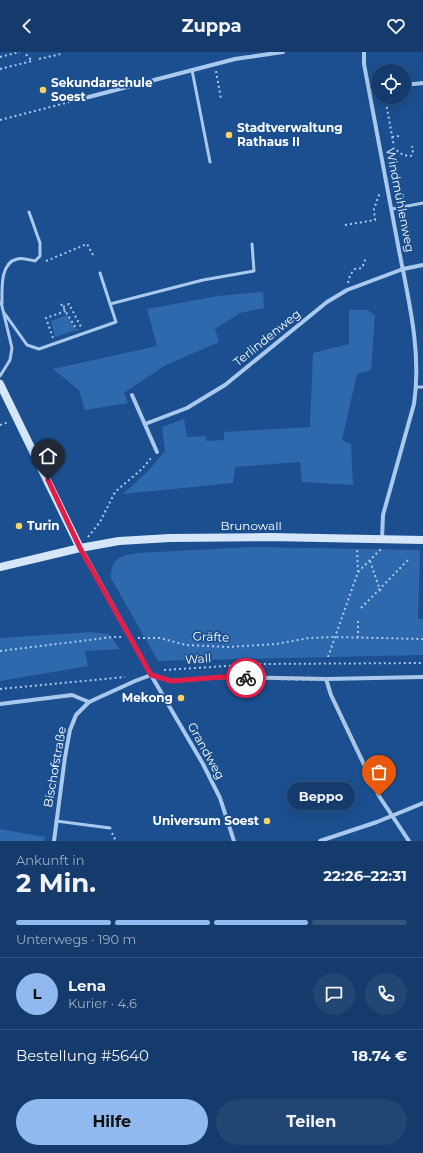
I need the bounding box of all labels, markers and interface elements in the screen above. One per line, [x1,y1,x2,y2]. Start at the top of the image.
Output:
icon: back [16,15,38,37]
text: Zuppa [181,15,242,37]
icon: heart [385,15,407,37]
map controls [371,64,411,104]
button: locate [371,64,411,104]
place label: Sekundarschule Soest [51,75,153,104]
marker: Sekundarschule Soest [38,85,48,95]
place label: Stadtverwaltung Rathaus II [237,120,343,149]
marker: Stadtverwaltung Rathaus II [224,130,234,140]
street label: Windmühlenweg [383,147,418,253]
street label: Terlindenweg [230,306,303,369]
pin [31,439,65,480]
icon: home [37,445,59,467]
place label: Turin [27,518,60,533]
street label: Brunowall [220,518,282,533]
marker: Turin [14,521,24,531]
street label: Gräfte [192,628,230,645]
street label: Wall [184,650,212,667]
courier [226,658,266,698]
icon: bike [235,667,257,689]
place label: Mekong [122,690,173,705]
marker: Mekong [176,693,186,703]
street label: Grandweg [185,720,228,782]
street label: Bischofstraße [40,725,69,809]
pin [362,755,396,796]
icon: bag [368,761,390,783]
callout: Beppo [287,782,355,810]
text: Beppo [299,788,343,804]
place label: Universum Soest [153,813,260,828]
marker: Universum Soest [262,816,272,826]
text: Ankunft in [16,852,85,868]
text: 22:26–22:31 [323,866,407,885]
text: 2 Min. [16,867,96,899]
text: Unterwegs · 190 m [16,931,136,947]
button: chat [313,973,355,1015]
button: phone [365,973,407,1015]
text: Lena [68,976,106,995]
text: L [32,984,42,1003]
text: Kurier · 4.6 [68,995,137,1011]
text: Bestellung #5640 [16,1046,149,1065]
text: 18.74 € [352,1046,407,1065]
button: Hilfe [16,1099,208,1145]
button: Teilen [216,1099,407,1145]

